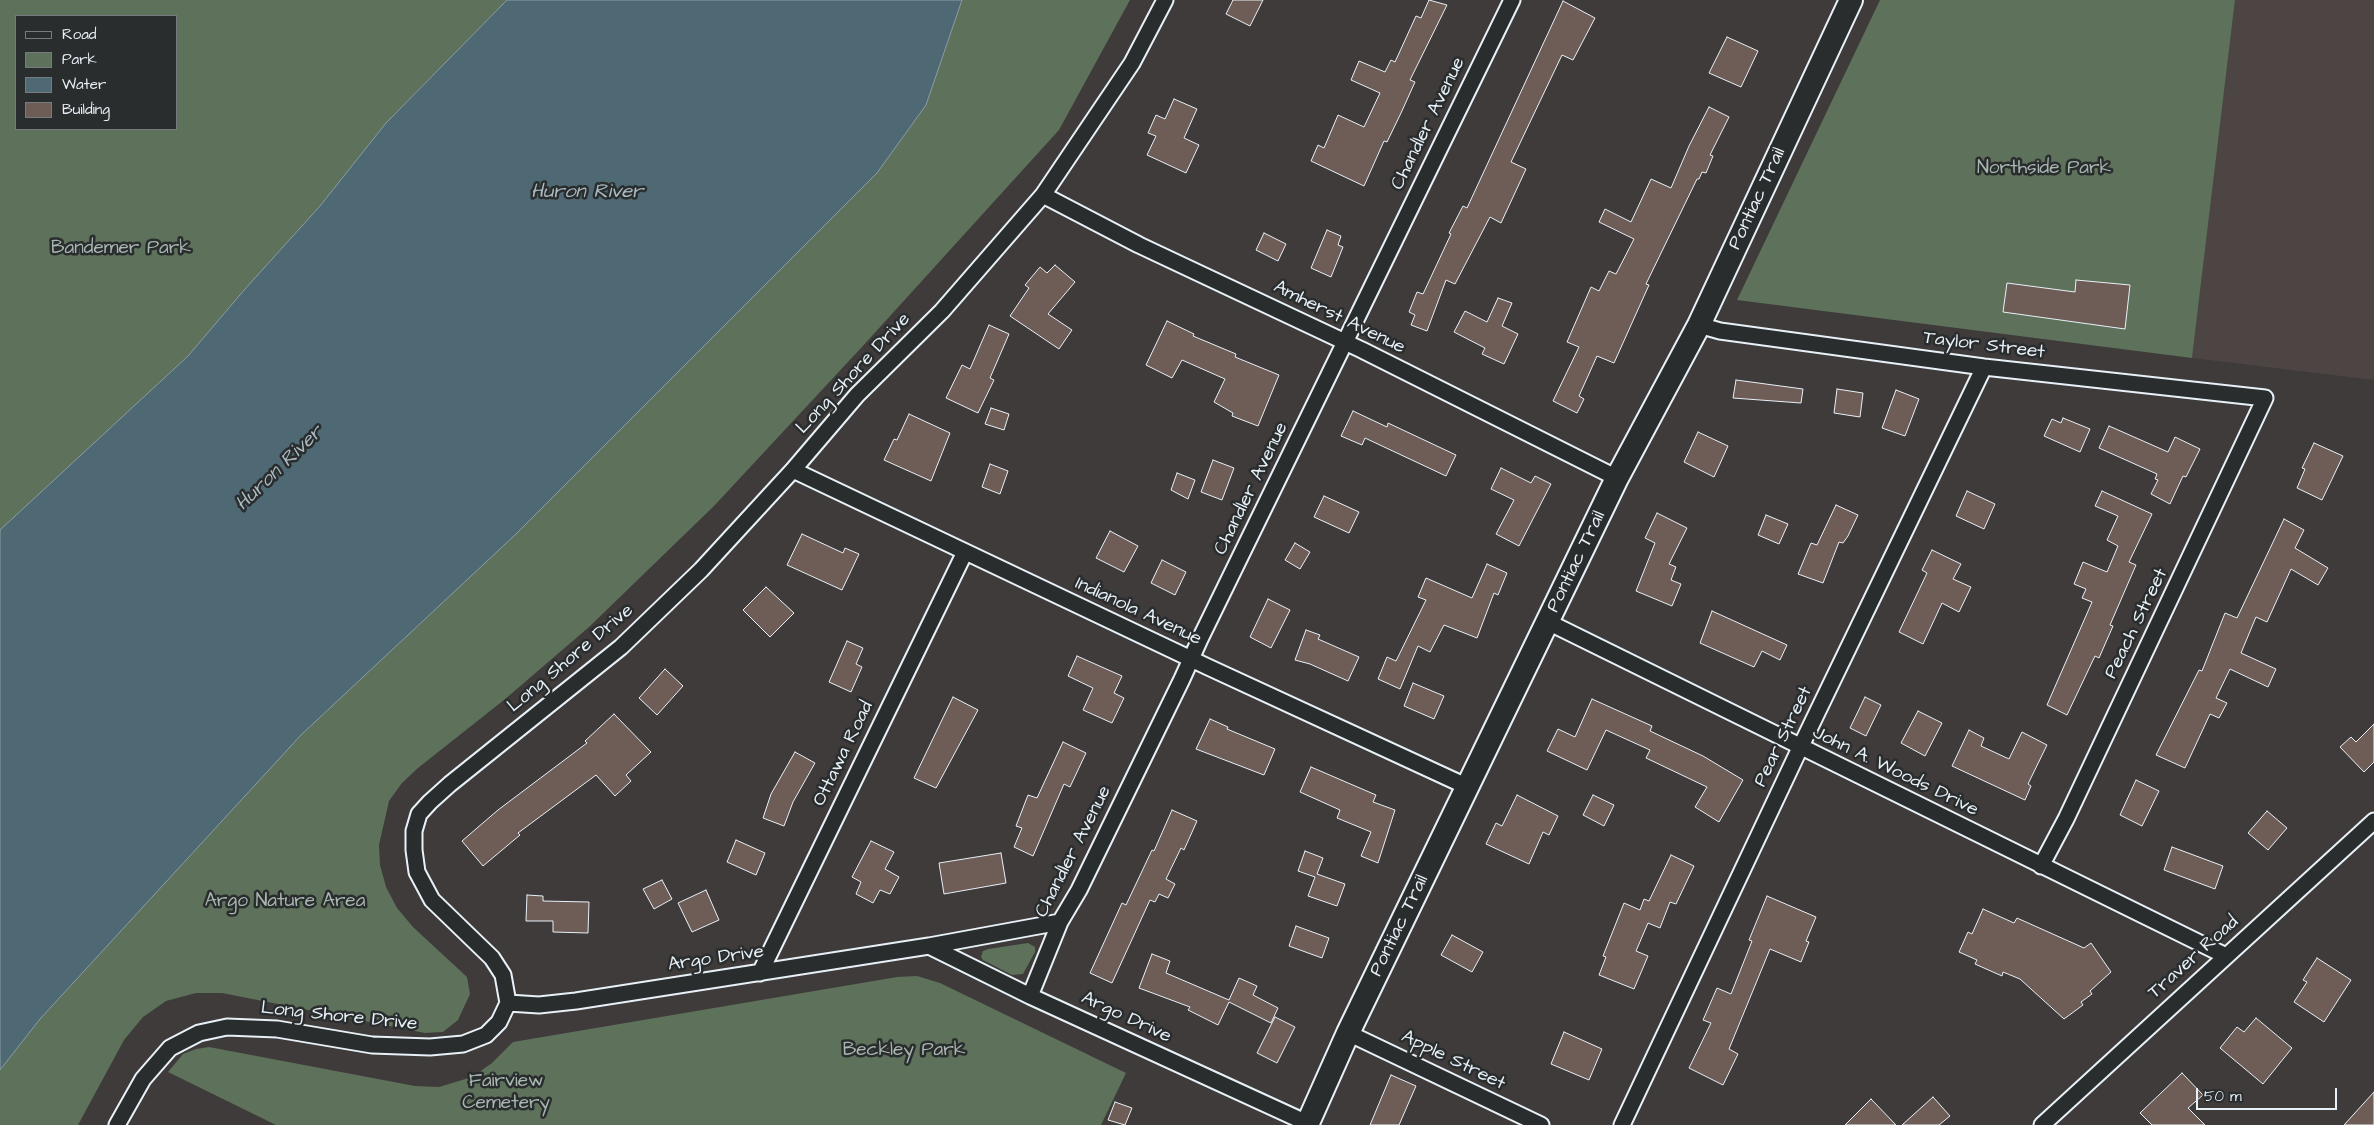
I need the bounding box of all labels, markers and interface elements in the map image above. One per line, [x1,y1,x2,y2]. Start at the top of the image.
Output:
legend [15,15,178,130]
text: Road [62,24,96,45]
text: Park [62,49,97,70]
street label: Chandler Avenue [1387,54,1471,194]
text: Water [62,74,106,95]
text: Building [62,99,110,120]
street label: Pontiac Trail [1724,144,1792,254]
park label: Northside Park [1977,158,2111,180]
water label: Huron River [531,181,643,205]
park label: Bandemer Park [51,238,191,260]
street label: Amherst Avenue [1269,276,1409,360]
street label: Long Shore Drive [792,309,916,439]
street label: Taylor Street [1922,327,2046,365]
street label: Chandler Avenue [1210,419,1294,559]
water label: Huron River [231,421,329,517]
street label: Pontiac Trail [1543,508,1611,616]
street label: Peach Street [2101,565,2173,683]
street label: Indianola Avenue [1071,573,1205,651]
street label: Long Shore Drive [503,600,639,718]
street label: Pear Street [1750,683,1818,791]
street label: Ottawa Road [809,698,879,810]
street label: John A. Woods Drive [1808,722,1982,822]
street label: Chandler Avenue [1031,782,1117,922]
street label: Pontiac Trail [1366,872,1434,980]
park label: Argo Nature Area [205,891,365,913]
street label: Traver Road [2144,911,2244,1005]
street label: Argo Drive [667,941,765,977]
street label: Argo Drive [1077,987,1175,1049]
street label: Long Shore Drive [260,997,418,1037]
street label: Apple Street [1397,1026,1509,1096]
park label: Beckley Park [843,1040,965,1062]
park label: Fairview Cemetery [462,1071,550,1115]
scale bar [2199,1078,2340,1110]
text: 50 m [2204,1086,2242,1107]

